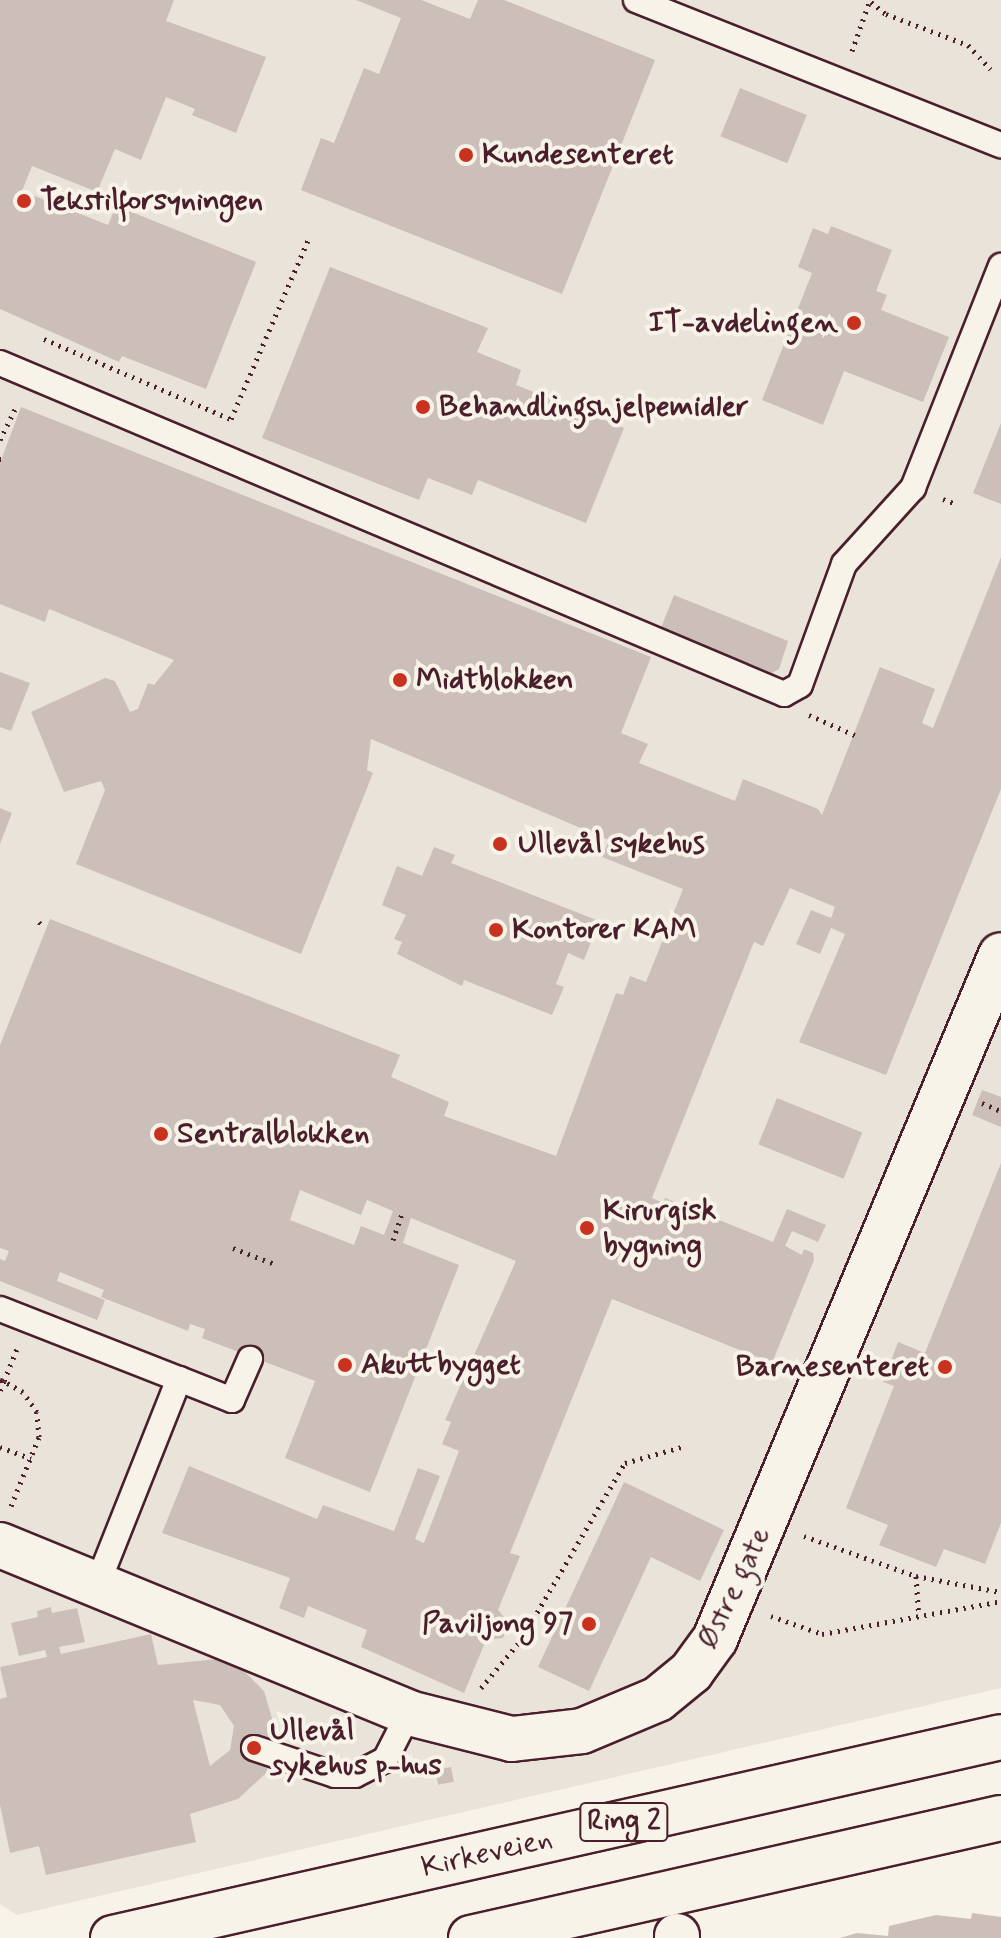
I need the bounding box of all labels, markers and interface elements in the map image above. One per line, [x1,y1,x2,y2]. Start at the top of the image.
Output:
place label: Kundesenteret [482,137,674,173]
marker: Kundesenteret [457,146,475,164]
place label: Tekstilforsyningen [40,183,263,219]
marker: Tekstilforsyningen [15,192,33,210]
place label: IT-avdelingen [648,305,838,341]
marker: IT-avdelingen [845,314,863,332]
place label: Behandlingshjelpemidler [439,389,749,425]
marker: Behandlingshjelpemidler [414,398,432,416]
place label: Midtblokken [416,662,574,698]
marker: Midtblokken [391,671,409,689]
place label: Ullevål sykehus [518,826,708,862]
marker: Ullevål sykehus [489,833,511,855]
place label: Kontorer KAM [512,912,702,948]
marker: Kontorer KAM [487,921,505,939]
place label: Sentralblokken [177,1116,370,1152]
marker: Sentralblokken [152,1125,170,1143]
place label: Kirurgisk bygning [603,1193,716,1264]
marker: Kirurgisk bygning [578,1219,596,1237]
place label: Akuttbygget [361,1347,521,1383]
place label: Barnesenteret [736,1349,929,1385]
marker: Akuttbygget [336,1356,354,1374]
marker: Barnesenteret [936,1358,954,1376]
street label: Østre gate [691,1523,779,1653]
place label: Paviljong 97 [422,1606,573,1642]
marker: Paviljong 97 [580,1615,598,1633]
place label: Ullevål sykehus p-hus [270,1713,442,1784]
marker: Ullevål sykehus p-hus [245,1739,263,1757]
road number: Ring 2 [578,1798,670,1846]
street label: Kirkeveien [418,1821,556,1887]

